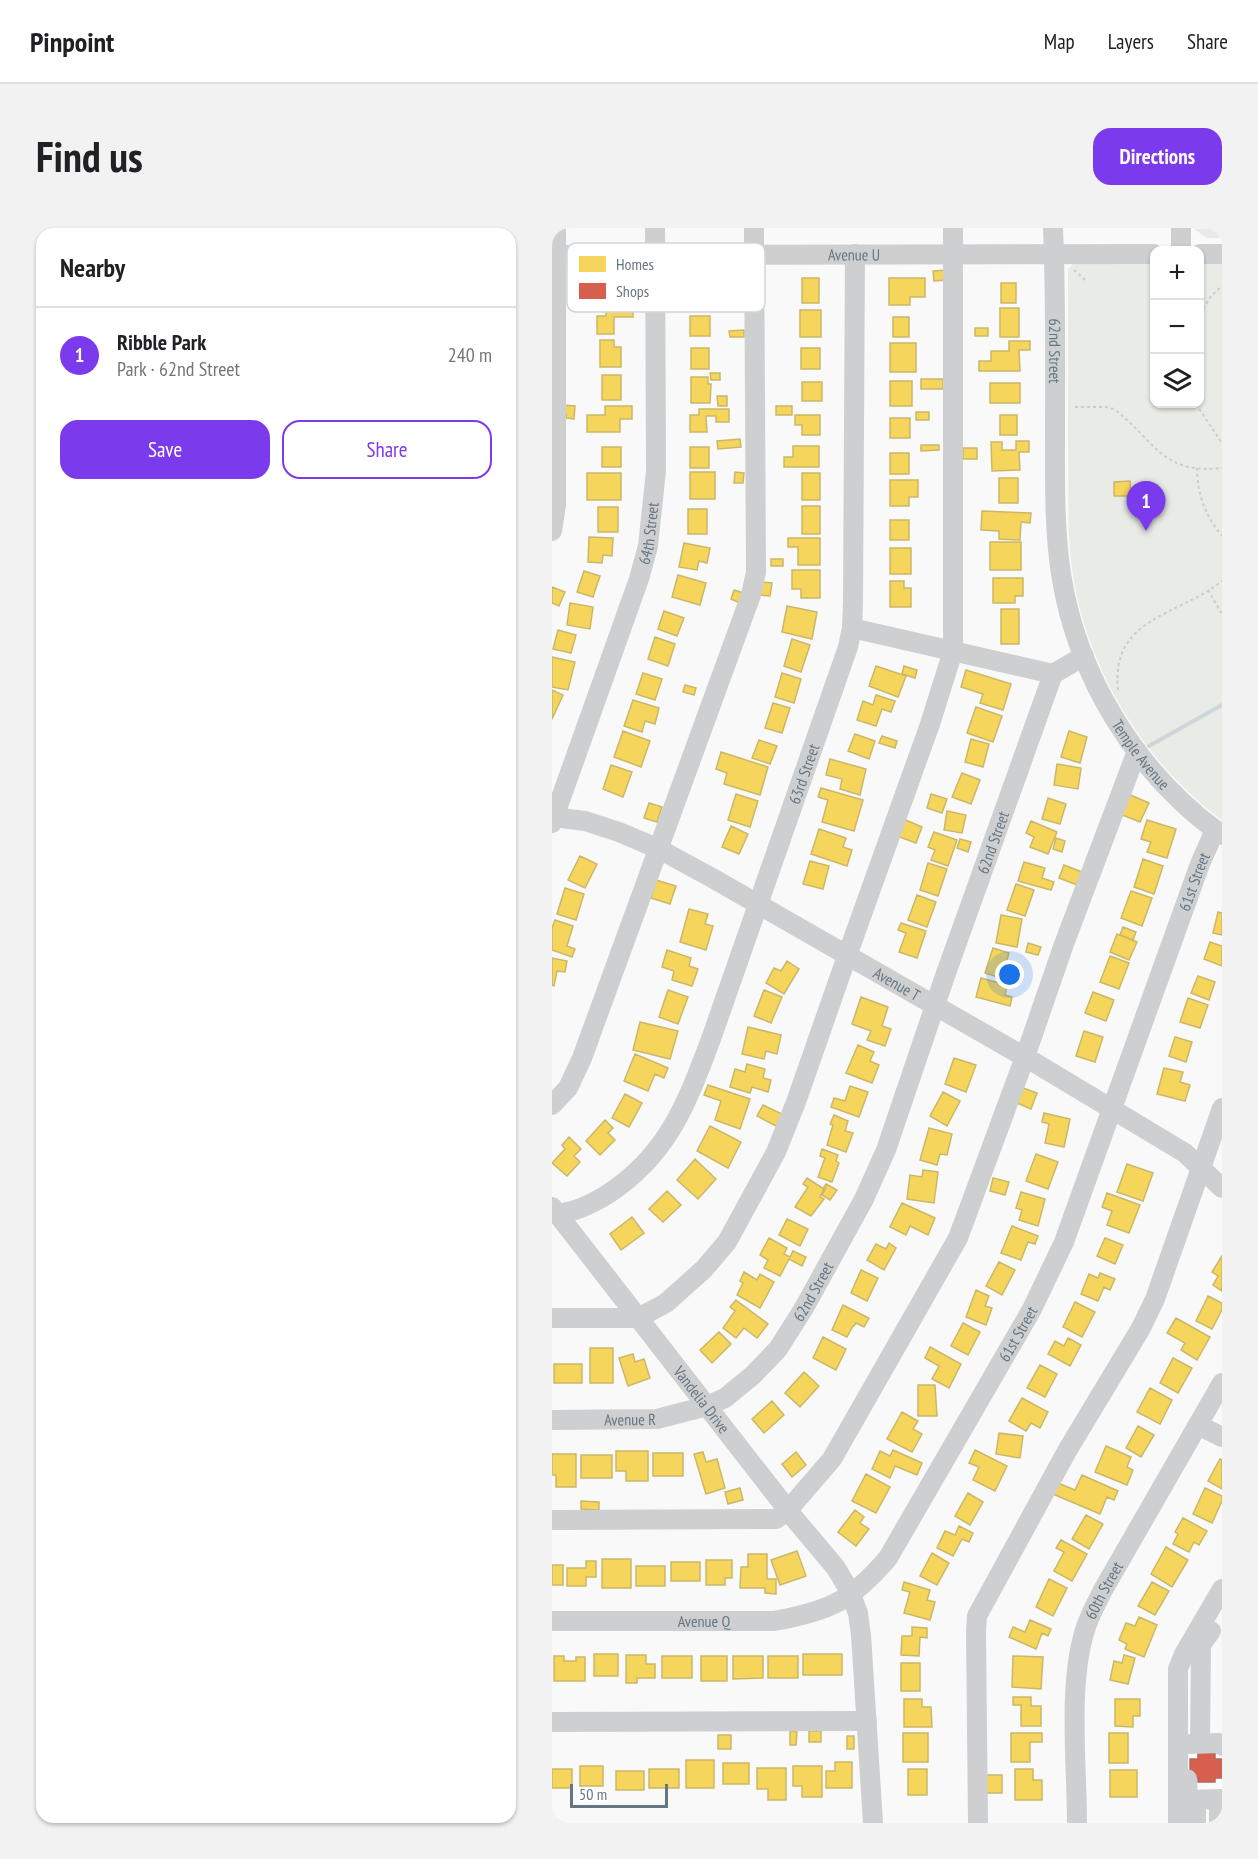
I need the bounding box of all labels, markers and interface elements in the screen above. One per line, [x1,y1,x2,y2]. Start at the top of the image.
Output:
text: Pinpoint [30,23,114,60]
text: Map [1044,28,1075,55]
text: Layers [1108,28,1154,55]
text: Share [1187,28,1228,55]
button: Directions [1093,128,1222,185]
text: Find us [36,129,143,184]
legend [567,243,765,312]
street label: Avenue U [828,244,880,265]
map controls [1150,246,1204,408]
button: + [1150,246,1204,300]
text: Nearby [60,251,125,284]
text: Homes [616,254,654,274]
text: Shops [616,281,649,301]
button: − [1150,300,1204,354]
street label: 62nd Street [1045,318,1065,384]
text: Ribble Park [117,328,206,356]
text: 1 [75,342,84,368]
text: 240 m [448,342,492,368]
button: layers [1150,354,1204,408]
text: Park · 62nd Street [117,356,240,382]
button: Save [60,420,270,479]
button: Share [282,420,492,479]
pin: 1 [1126,482,1166,531]
street label: 64th Street [633,501,663,566]
street label: Temple Avenue [1108,716,1174,794]
street label: 63rd Street [784,741,824,807]
street label: 62nd Street [972,808,1013,876]
street label: 61st Street [1174,849,1214,913]
your location [995,960,1024,989]
street label: Avenue T [870,963,924,1005]
street label: 62nd Street [788,1258,838,1325]
street label: 61st Street [994,1302,1042,1365]
street label: Vandelia Drive [669,1361,734,1437]
street label: Avenue R [604,1409,656,1430]
street label: 60th Street [1080,1557,1128,1622]
street label: Avenue Q [678,1611,732,1631]
scale bar [570,1781,668,1808]
text: 50 m [579,1784,607,1804]

